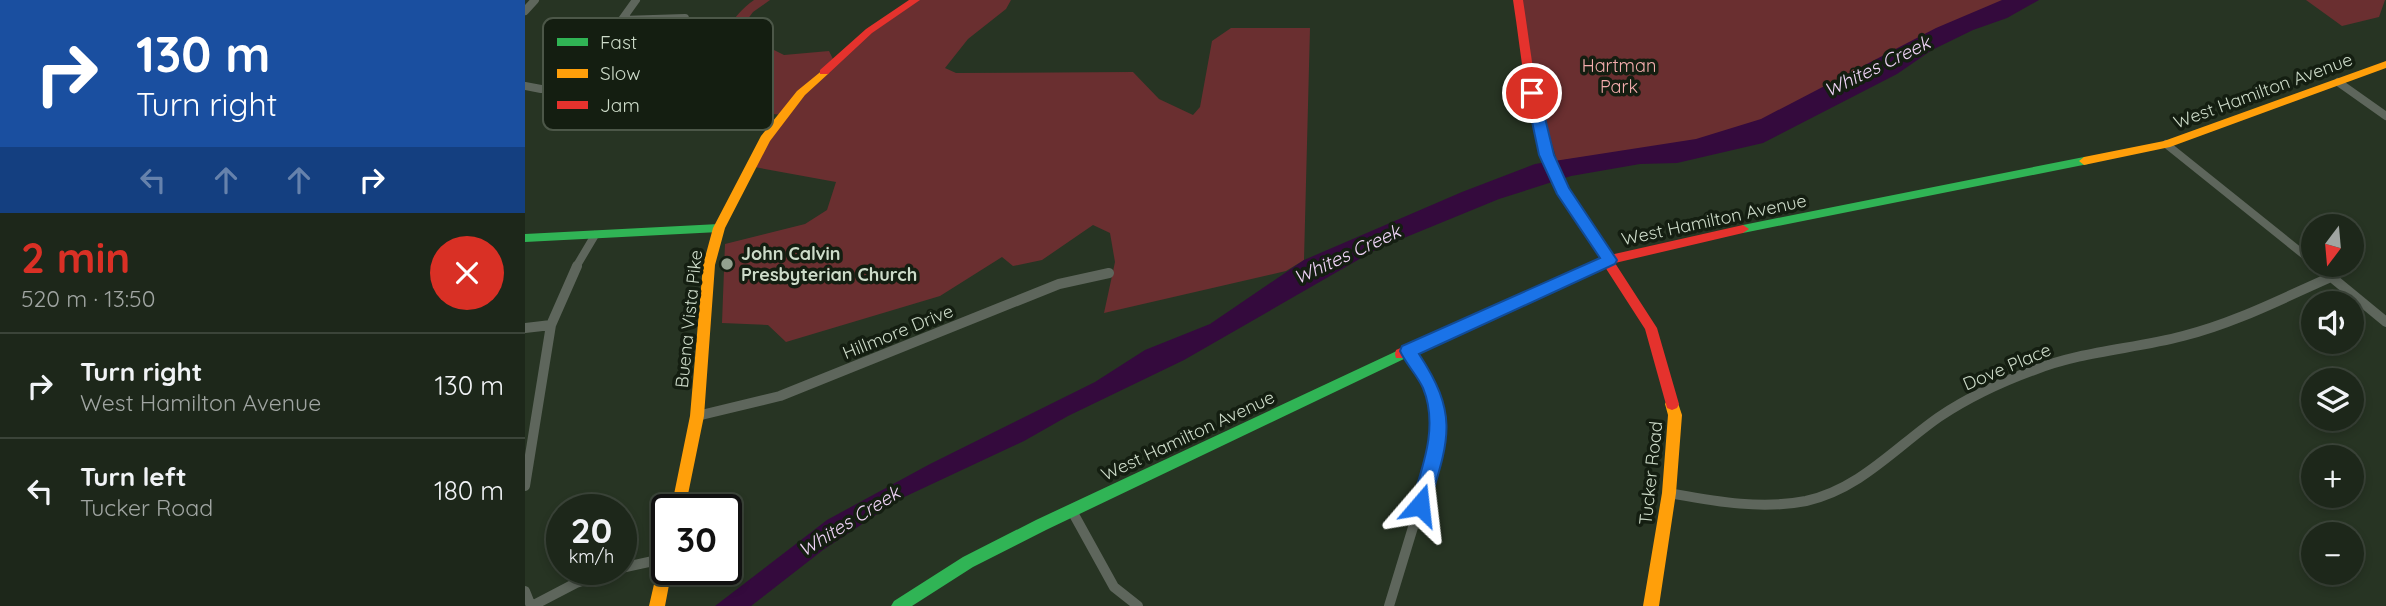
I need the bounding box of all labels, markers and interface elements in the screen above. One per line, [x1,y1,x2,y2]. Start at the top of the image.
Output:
legend [543,18,773,130]
text: 130 m [136,23,270,84]
icon: right [21,28,112,119]
water label: Whites Creek [1820,29,1936,102]
text: Fast [600,30,637,54]
street label: West Hamilton Avenue [2170,47,2355,134]
park label: Hartman Park [1582,54,1656,98]
text: Slow [600,61,641,85]
pin [1502,63,1562,123]
icon: arrive [1513,74,1551,112]
text: Turn right [136,84,277,124]
text: Jam [600,93,640,117]
icon: left [134,161,172,199]
icon: ahead [207,161,245,199]
icon: ahead [280,161,318,199]
icon: right [353,161,391,199]
street label: West Hamilton Avenue [1619,189,1809,250]
north arrow [2301,214,2364,276]
map controls [2301,214,2364,585]
water label: Whites Creek [1290,218,1406,289]
text: 2 min [21,231,130,284]
button: close [430,236,504,310]
place label: John Calvin Presbyterian Church [741,242,917,286]
street label: Buena Vista Pike [670,249,707,389]
marker: John Calvin Presbyterian Church [719,256,735,272]
text: 520 m · 13:50 [21,284,155,313]
button: sound [2301,291,2364,354]
street label: Hillmore Drive [839,299,957,364]
street label: Dove Place [1959,338,2054,395]
text: Turn right [80,355,202,388]
icon: right [21,367,59,405]
button: layers [2301,368,2364,431]
text: 130 m [434,369,504,402]
street label: West Hamilton Avenue [1097,385,1278,486]
text: West Hamilton Avenue [80,388,321,417]
street label: Tucker Road [1634,420,1667,526]
button: + [2301,445,2364,508]
text: Turn left [80,460,187,493]
position arrow [1383,468,1457,542]
icon: left [21,472,59,510]
text: 180 m [434,474,504,507]
water label: Whites Creek [794,479,906,562]
text: Tucker Road [80,493,213,522]
speed limit sign: 30 [651,494,742,585]
text: 20 [571,508,612,552]
button: − [2301,522,2364,585]
text: km/h [569,545,614,568]

